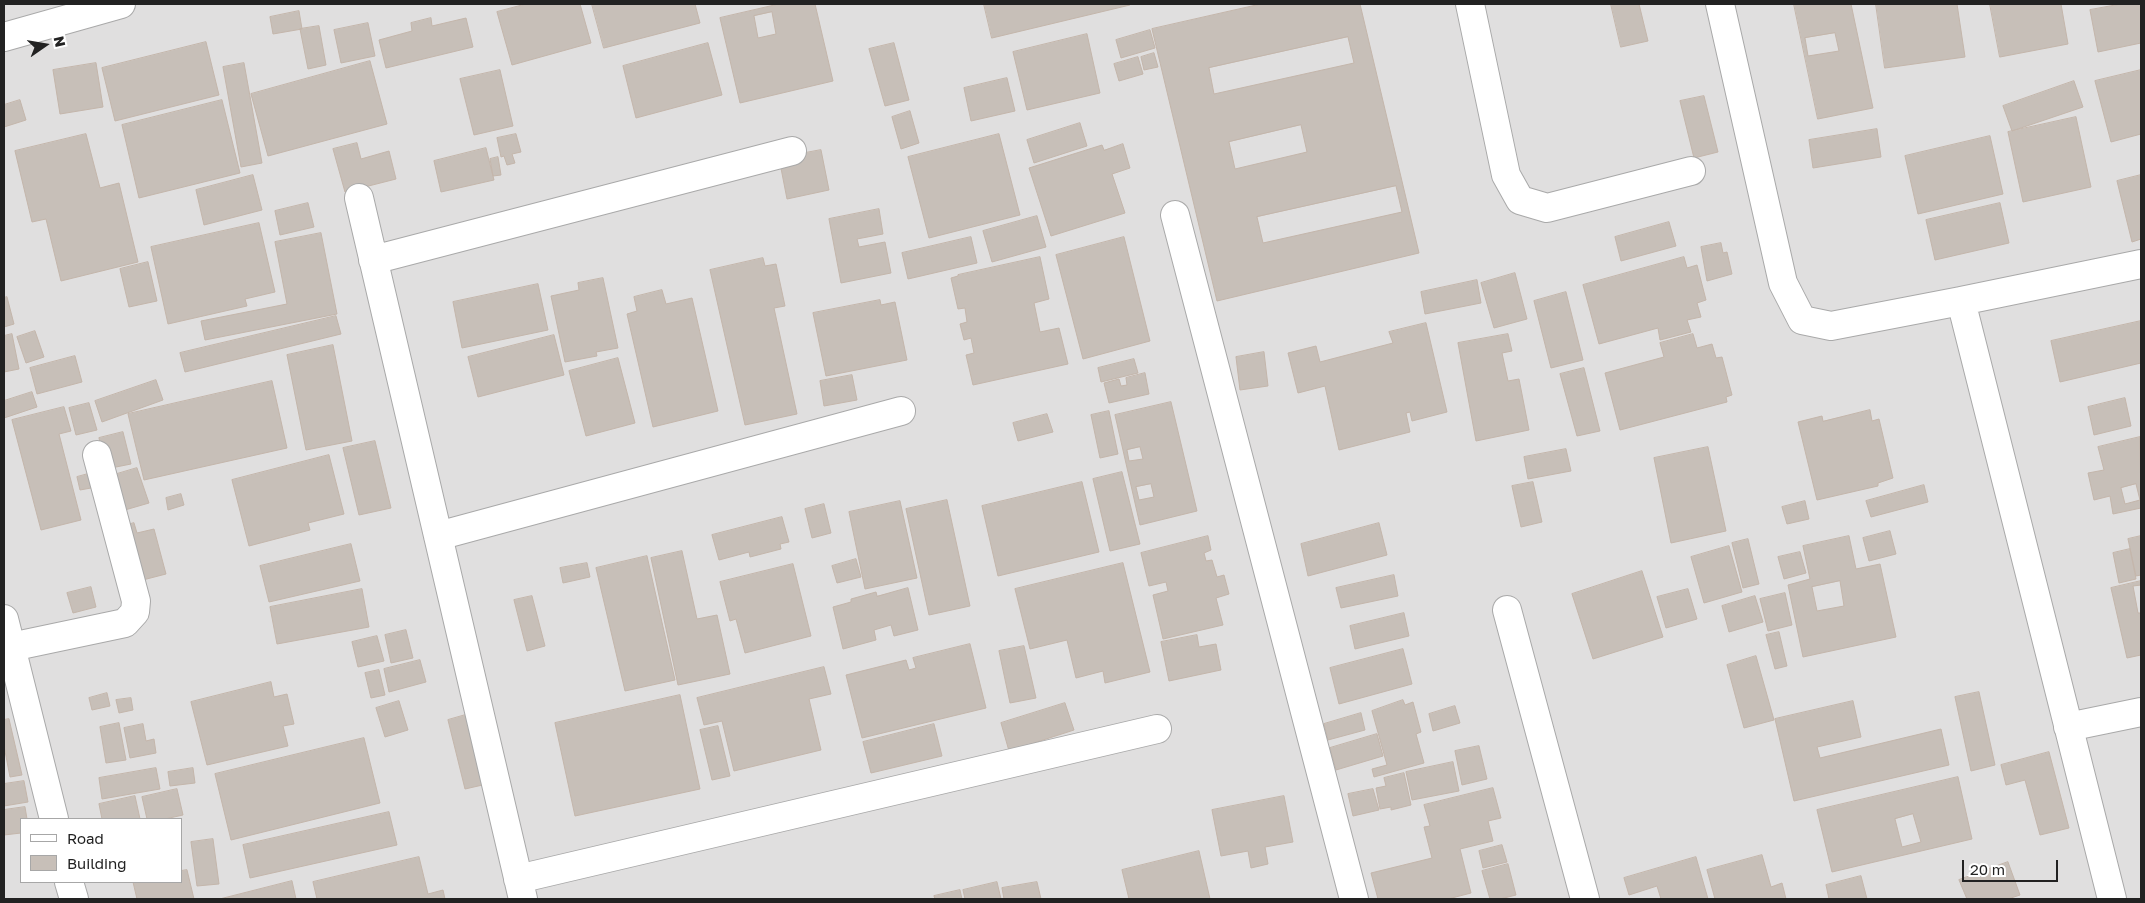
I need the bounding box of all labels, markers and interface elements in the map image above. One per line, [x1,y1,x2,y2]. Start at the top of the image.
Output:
north arrow [20,20,70,70]
text: N [51,34,70,49]
legend [20,818,182,883]
text: Road [67,829,104,847]
scale bar [1965,850,2061,882]
text: Building [67,854,127,872]
text: 20 m [1970,860,2005,878]

